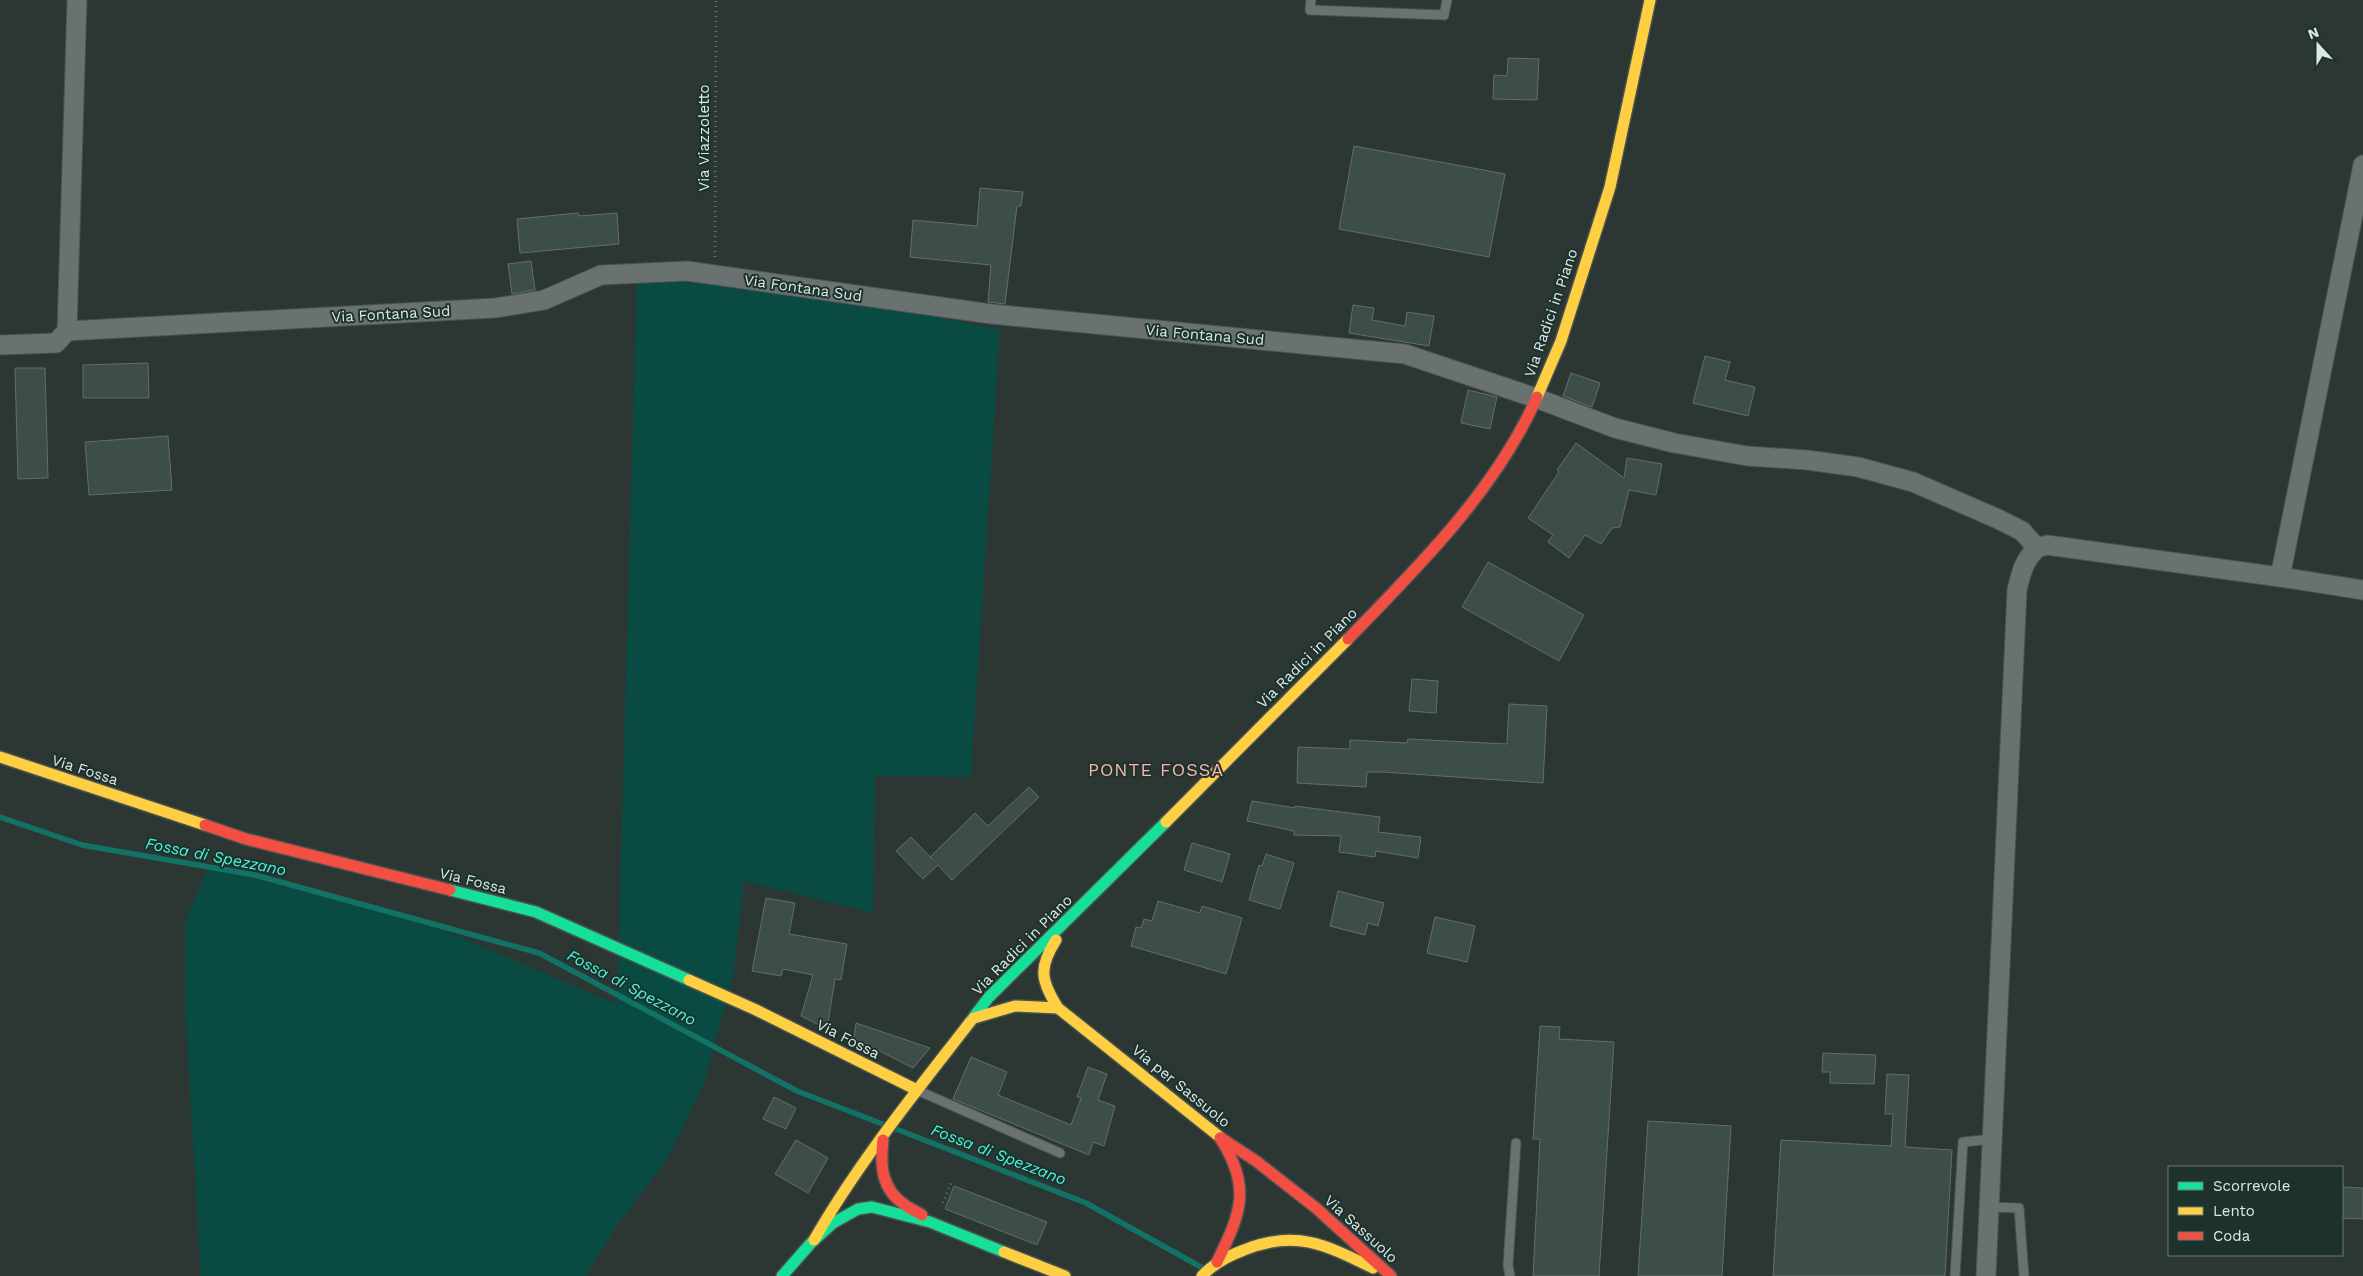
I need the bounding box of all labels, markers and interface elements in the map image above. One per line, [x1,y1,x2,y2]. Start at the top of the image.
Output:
north arrow [2293,20,2343,70]
text: N [2306,24,2321,42]
street label: Via Viazzoletto [695,84,713,192]
street label: Via Radici in Piano [1521,246,1581,380]
street label: Via Fontana Sud [743,271,863,305]
street label: Via Fontana Sud [331,302,451,326]
street label: Via Fontana Sud [1145,321,1265,349]
street label: Via Radici in Piano [1253,604,1361,712]
street label: Via Fossa [50,751,121,789]
district label: PONTE FOSSA [1088,759,1224,780]
water label: Fossa di Spezzano [144,834,288,879]
street label: Via Fossa [438,864,509,898]
street label: Via Radici in Piano [968,891,1076,999]
water label: Fossa di Spezzano [564,945,699,1029]
street label: Via Fossa [813,1015,883,1063]
street label: Via per Sassuolo [1128,1041,1234,1131]
water label: Fossa di Spezzano [929,1120,1069,1189]
legend [2168,1166,2343,1256]
text: Scorrevole [2213,1177,2291,1195]
street label: Via Sassuolo [1321,1191,1401,1267]
text: Lento [2213,1202,2255,1220]
text: Coda [2213,1227,2251,1245]

